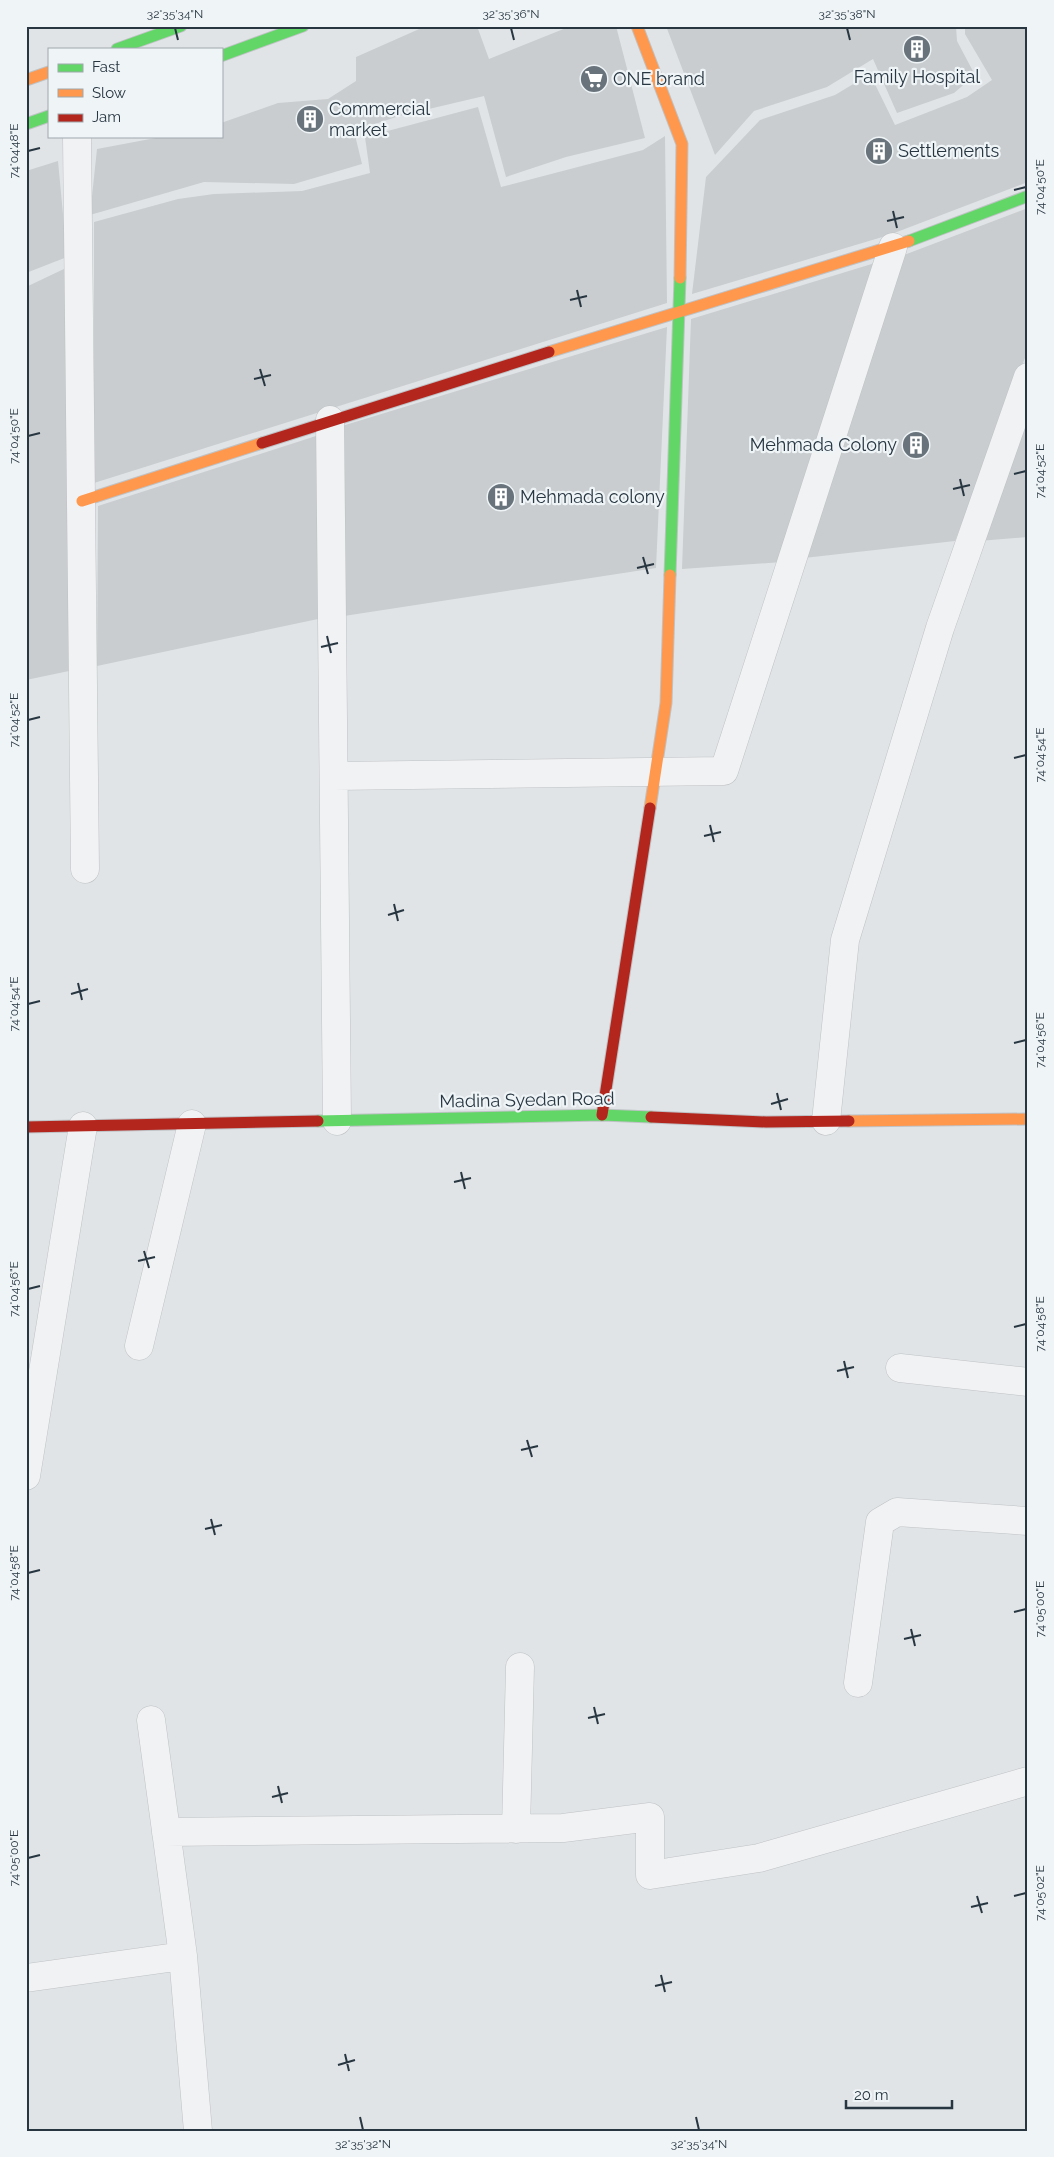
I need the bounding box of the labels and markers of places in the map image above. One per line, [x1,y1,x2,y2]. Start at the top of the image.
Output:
building icon: Family Hospital [902,34,932,64]
supermarket icon: ONE brand [579,64,609,94]
place label: Family Hospital [854,66,980,87]
place label: ONE brand [613,68,705,89]
place label: Commercial market [329,98,430,140]
building icon: Commercial market [295,104,325,134]
building icon: Settlements [864,136,894,166]
place label: Settlements [898,140,999,161]
building icon: Mehmada Colony [901,430,931,460]
place label: Mehmada Colony [750,434,897,455]
building icon: Mehmada colony [486,482,516,512]
place label: Mehmada colony [520,486,665,507]

